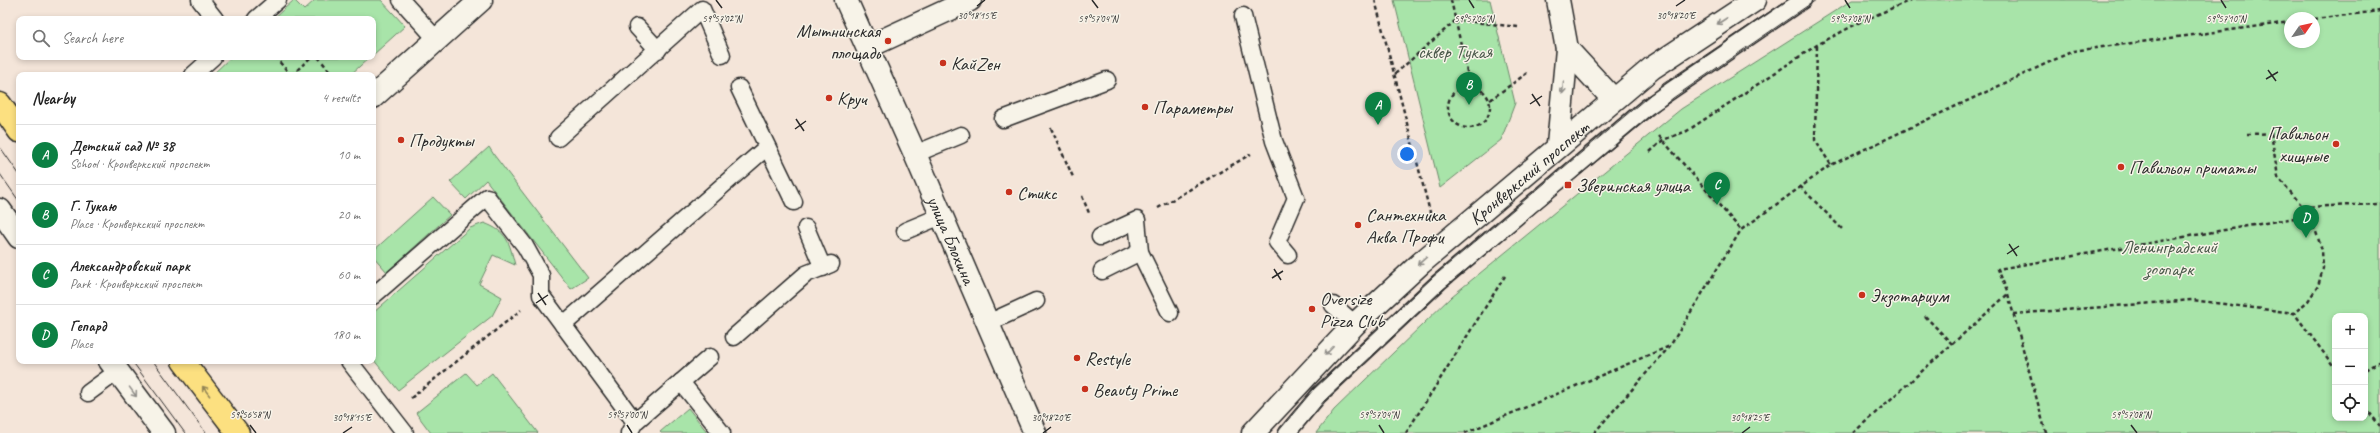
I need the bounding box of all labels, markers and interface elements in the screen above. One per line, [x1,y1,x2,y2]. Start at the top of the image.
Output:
text: 30°18'15"E [958,9,998,22]
text: 30°18'20"E [1657,9,1697,22]
text: 59°57'02"N [702,12,744,25]
text: 59°57'04"N [1078,12,1120,25]
text: 59°57'06"N [1454,12,1496,25]
text: 59°57'08"N [1830,12,1872,25]
text: 59°57'10"N [2206,12,2248,25]
north arrow [2284,12,2320,48]
search box [16,16,376,60]
one-way arrow [1717,17,1728,26]
place label: Мытнинская площадь [796,19,882,65]
icon: search [30,27,52,49]
text: Search here [62,29,123,48]
marker: Мытнинская площадь [883,36,893,46]
park label: сквер Тукая [1418,40,1493,64]
place label: КайZен [951,52,1001,76]
marker: КайZен [938,58,948,68]
pin: B [1456,72,1482,105]
one-way arrow [1560,81,1567,94]
place label: Круч [837,87,868,111]
text: Nearby [32,88,75,109]
text: 4 results [322,90,360,106]
pin: A [1365,92,1391,125]
marker: Круч [824,93,834,103]
place label: Параметры [1153,96,1234,120]
marker: Параметры [1140,102,1150,112]
street label: Кронверкский проспект [1464,114,1595,231]
place label: Павильон хищные [2267,122,2330,168]
place label: Продукты [409,129,475,153]
marker: Продукты [396,135,406,145]
text: Детский сад № 38 [70,137,174,156]
marker: Павильон хищные [2331,139,2341,149]
your location [1397,144,1417,164]
text: A [42,147,48,163]
text: 10 m [338,147,360,163]
text: School · Кронверкский проспект [70,156,209,172]
place label: Павильон приматы [2129,156,2257,180]
marker: Павильон приматы [2116,162,2126,172]
pin: C [1704,172,1730,205]
place label: Зверинская улица [1576,174,1692,198]
marker: Зверинская улица [1563,180,1573,190]
place label: Стикс [1017,181,1058,205]
marker: Стикс [1004,187,1014,197]
street label: улица Блохина [921,191,981,290]
text: Г. Тукаю [70,197,116,216]
place label: Сантехника Аква Профи [1366,203,1447,249]
pin: D [2293,205,2319,238]
text: B [42,207,48,223]
text: 20 m [338,207,360,223]
text: Place · Кронверкский проспект [70,216,204,232]
marker: Сантехника Аква Профи [1353,220,1363,230]
park label: Ленинградский зоопарк [2121,235,2218,281]
text: Александровский парк [70,257,190,276]
one-way arrow [1417,257,1428,266]
text: C [42,267,48,283]
text: 60 m [338,267,360,283]
text: Park · Кронверкский проспект [70,276,202,292]
place label: Экзотариум [1870,284,1950,308]
place label: Oversize Pizza Club [1320,287,1386,333]
marker: Экзотариум [1857,290,1867,300]
marker: Oversize Pizza Club [1307,304,1317,314]
map controls [2332,313,2368,421]
button: + [2332,313,2368,349]
text: Гепард [70,317,106,336]
text: D [41,327,49,343]
text: 180 m [332,327,360,343]
text: Place [70,336,93,352]
one-way arrow [1325,346,1334,356]
place label: Restyle [1085,347,1132,371]
button: − [2332,349,2368,385]
marker: Restyle [1072,353,1082,363]
place label: Beauty Prime [1093,378,1179,402]
marker: Beauty Prime [1080,384,1090,394]
one-way arrow [201,385,210,396]
button: locate [2332,385,2368,421]
one-way arrow [129,387,138,398]
text: 59°56'58"N [230,408,272,421]
text: 59°57'00"N [607,408,649,421]
text: 59°57'04"N [1359,408,1401,421]
text: 59°57'08"N [2111,408,2153,421]
text: 30°18'15"E [333,411,373,424]
text: 30°18'20"E [1032,411,1072,424]
text: 30°18'25"E [1731,411,1771,424]

